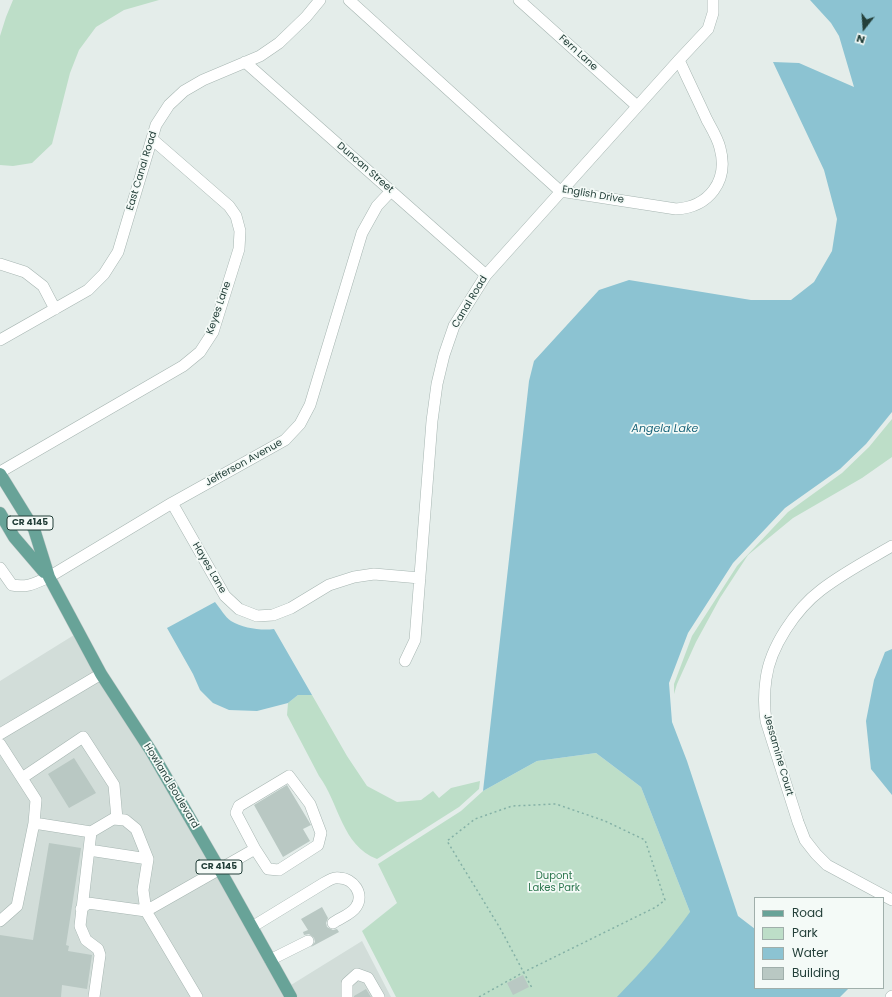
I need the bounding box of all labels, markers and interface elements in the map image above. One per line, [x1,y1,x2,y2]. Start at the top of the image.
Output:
north arrow [844,8,884,48]
text: N [854,31,867,48]
street label: Fern Lane [556,33,600,73]
street label: East Canal Road [124,130,160,212]
street label: Duncan Street [334,140,396,196]
street label: English Drive [561,184,625,206]
street label: Canal Road [450,274,490,330]
street label: Keyes Lane [204,280,234,336]
water label: Angela Lake [632,422,698,436]
street label: Jefferson Avenue [203,437,285,489]
road number: CR 4145 [7,516,53,530]
street label: Hayes Lane [190,540,228,596]
street label: Jessamine Court [761,713,795,797]
street label: Howland Boulevard [141,741,201,831]
road number: CR 4145 [196,860,242,874]
park label: Dupont Lakes Park [528,870,580,894]
legend [754,897,884,989]
text: Road [792,904,823,921]
text: Park [792,924,818,941]
text: Water [792,944,828,961]
text: Building [792,964,840,981]

